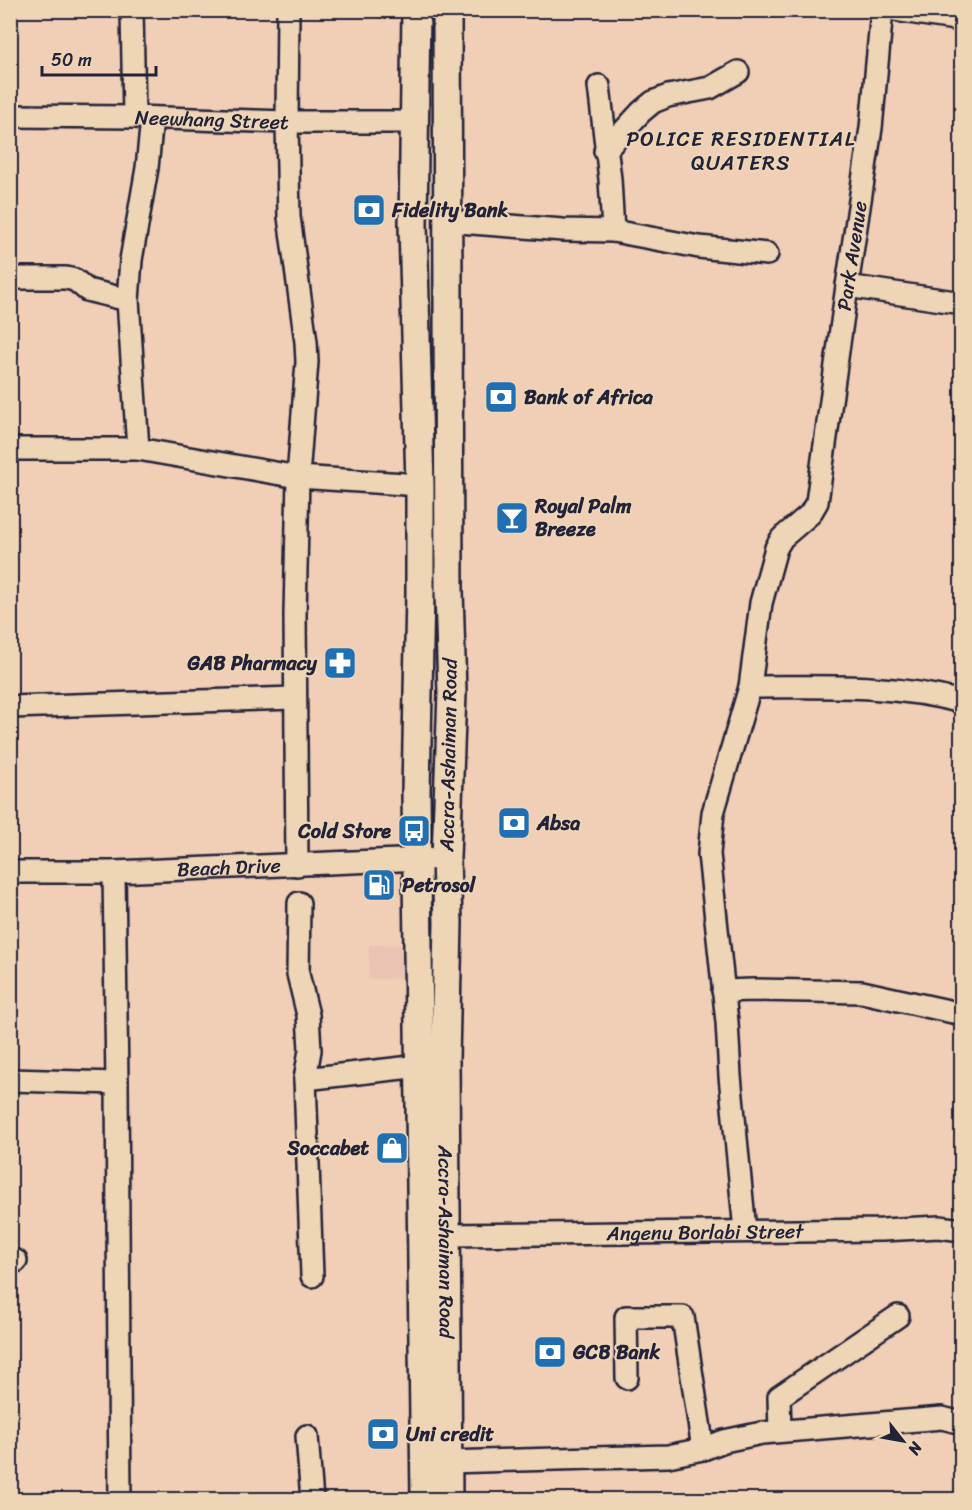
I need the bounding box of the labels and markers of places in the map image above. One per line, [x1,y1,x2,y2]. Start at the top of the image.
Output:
bank icon: Fidelity Bank [351,192,387,228]
place label: Fidelity Bank [391,193,509,228]
bank icon: Bank of Africa [483,379,519,415]
place label: Bank of Africa [524,380,653,415]
place label: Royal Palm Breeze [534,489,632,547]
bar icon: Royal Palm Breeze [494,500,530,536]
pharmacy icon: GAB Pharmacy [322,645,358,681]
place label: GAB Pharmacy [186,646,318,681]
bank icon: Absa [496,805,532,841]
place label: Absa [536,806,580,841]
bus stop icon: Cold Store [396,813,432,849]
place label: Cold Store [297,814,391,849]
fuel station icon: Petrosol [361,867,397,903]
place label: Petrosol [402,868,477,903]
shop icon: Soccabet [374,1130,410,1166]
place label: Soccabet [286,1131,369,1166]
bank icon: GCB Bank [532,1334,568,1370]
place label: GCB Bank [572,1335,660,1370]
bank icon: Uni credit [365,1416,401,1452]
place label: Uni credit [406,1417,494,1452]

